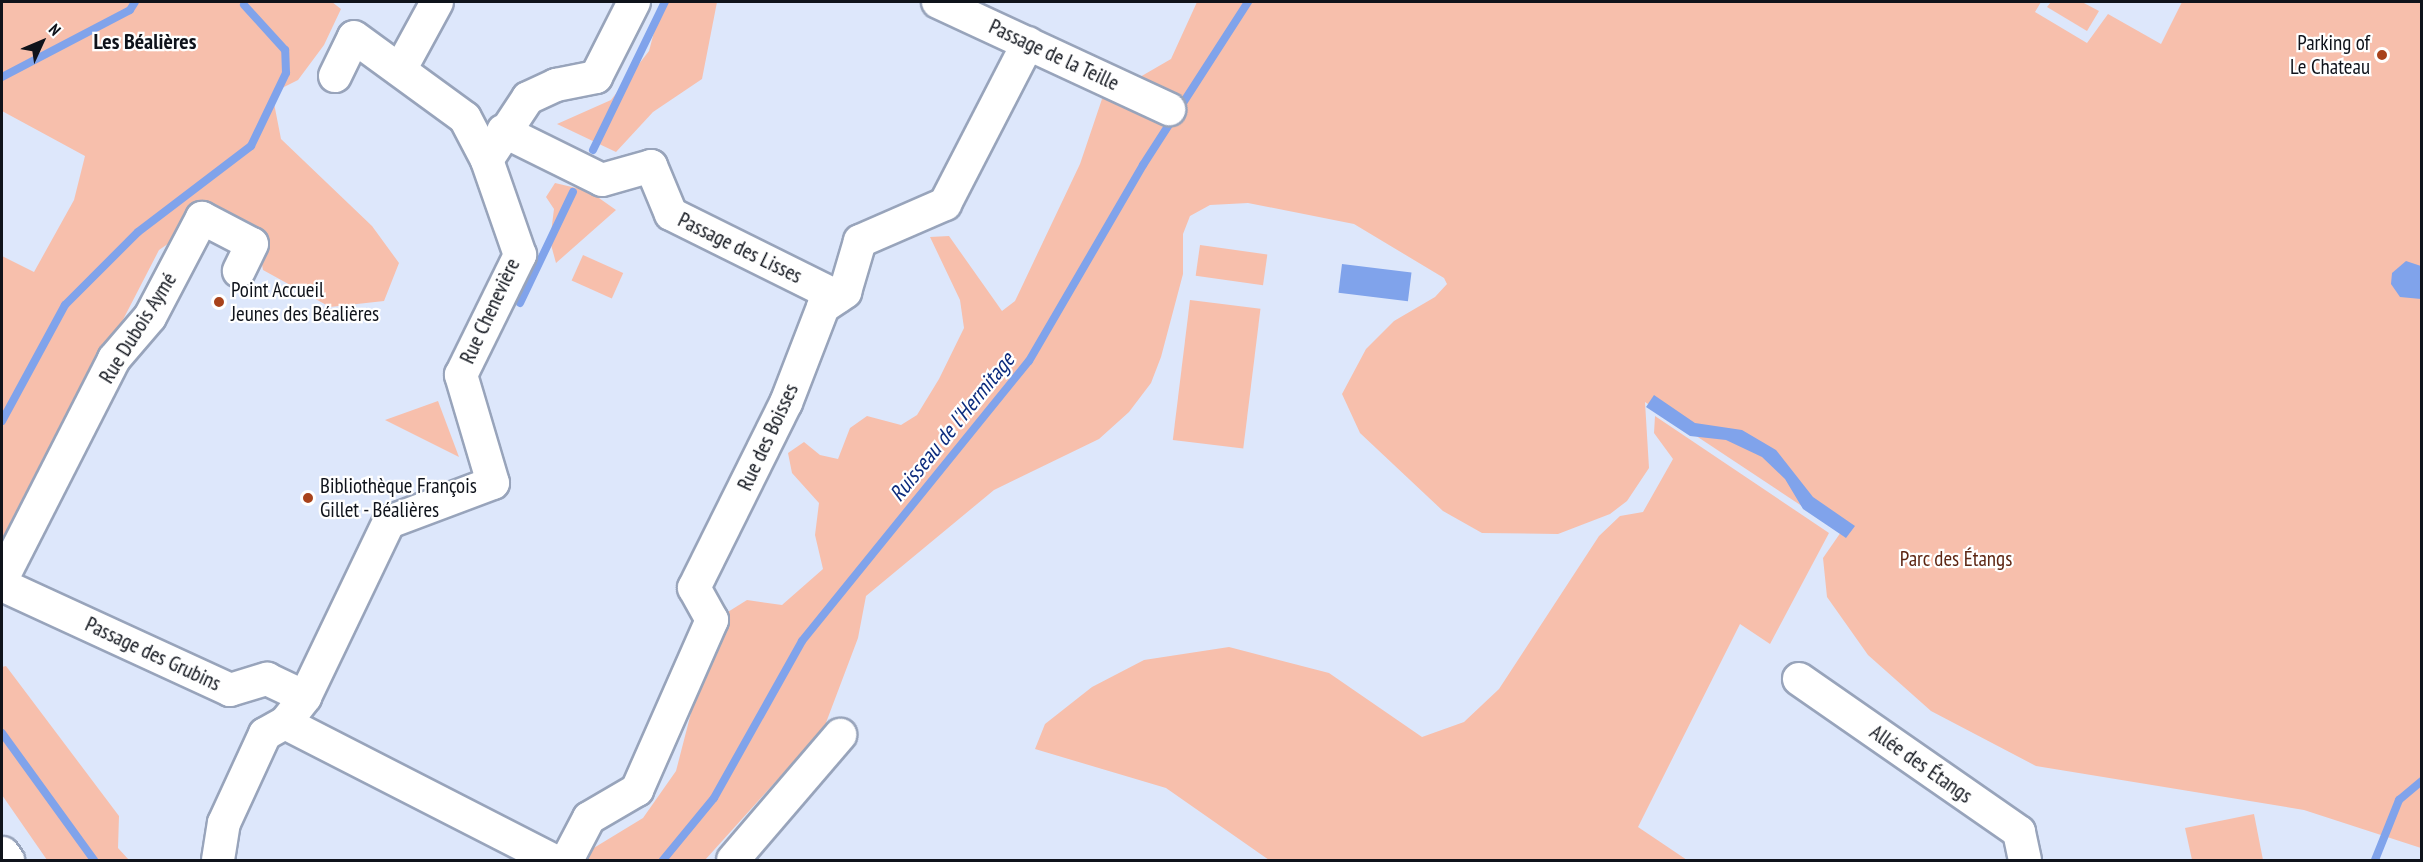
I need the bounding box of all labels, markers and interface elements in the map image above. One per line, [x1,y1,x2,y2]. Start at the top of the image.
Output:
north arrow [12,12,72,72]
street label: Passage de la Teille [985,14,1123,96]
text: N [45,19,65,40]
district label: Les Béalières [94,29,196,55]
place label: Parking of Le Chateau [2290,30,2370,80]
marker: Parking of Le Chateau [2375,48,2389,62]
street label: Passage des Lisses [674,207,806,289]
street label: Rue Chenevière [455,254,525,368]
street label: Rue Dubois Aymé [94,268,182,388]
place label: Point Accueil Jeunes des Béalières [231,277,379,327]
marker: Point Accueil Jeunes des Béalières [212,295,226,309]
water label: Ruisseau de l'Hermitage [884,347,1020,507]
street label: Rue des Boisses [732,380,804,494]
place label: Bibliothèque François Gillet - Béalières [320,473,477,523]
marker: Bibliothèque François Gillet - Béalières [301,491,315,505]
park label: Parc des Étangs [1900,546,2012,572]
street label: Passage des Grubins [81,612,225,696]
street label: Allée des Étangs [1865,719,1977,809]

